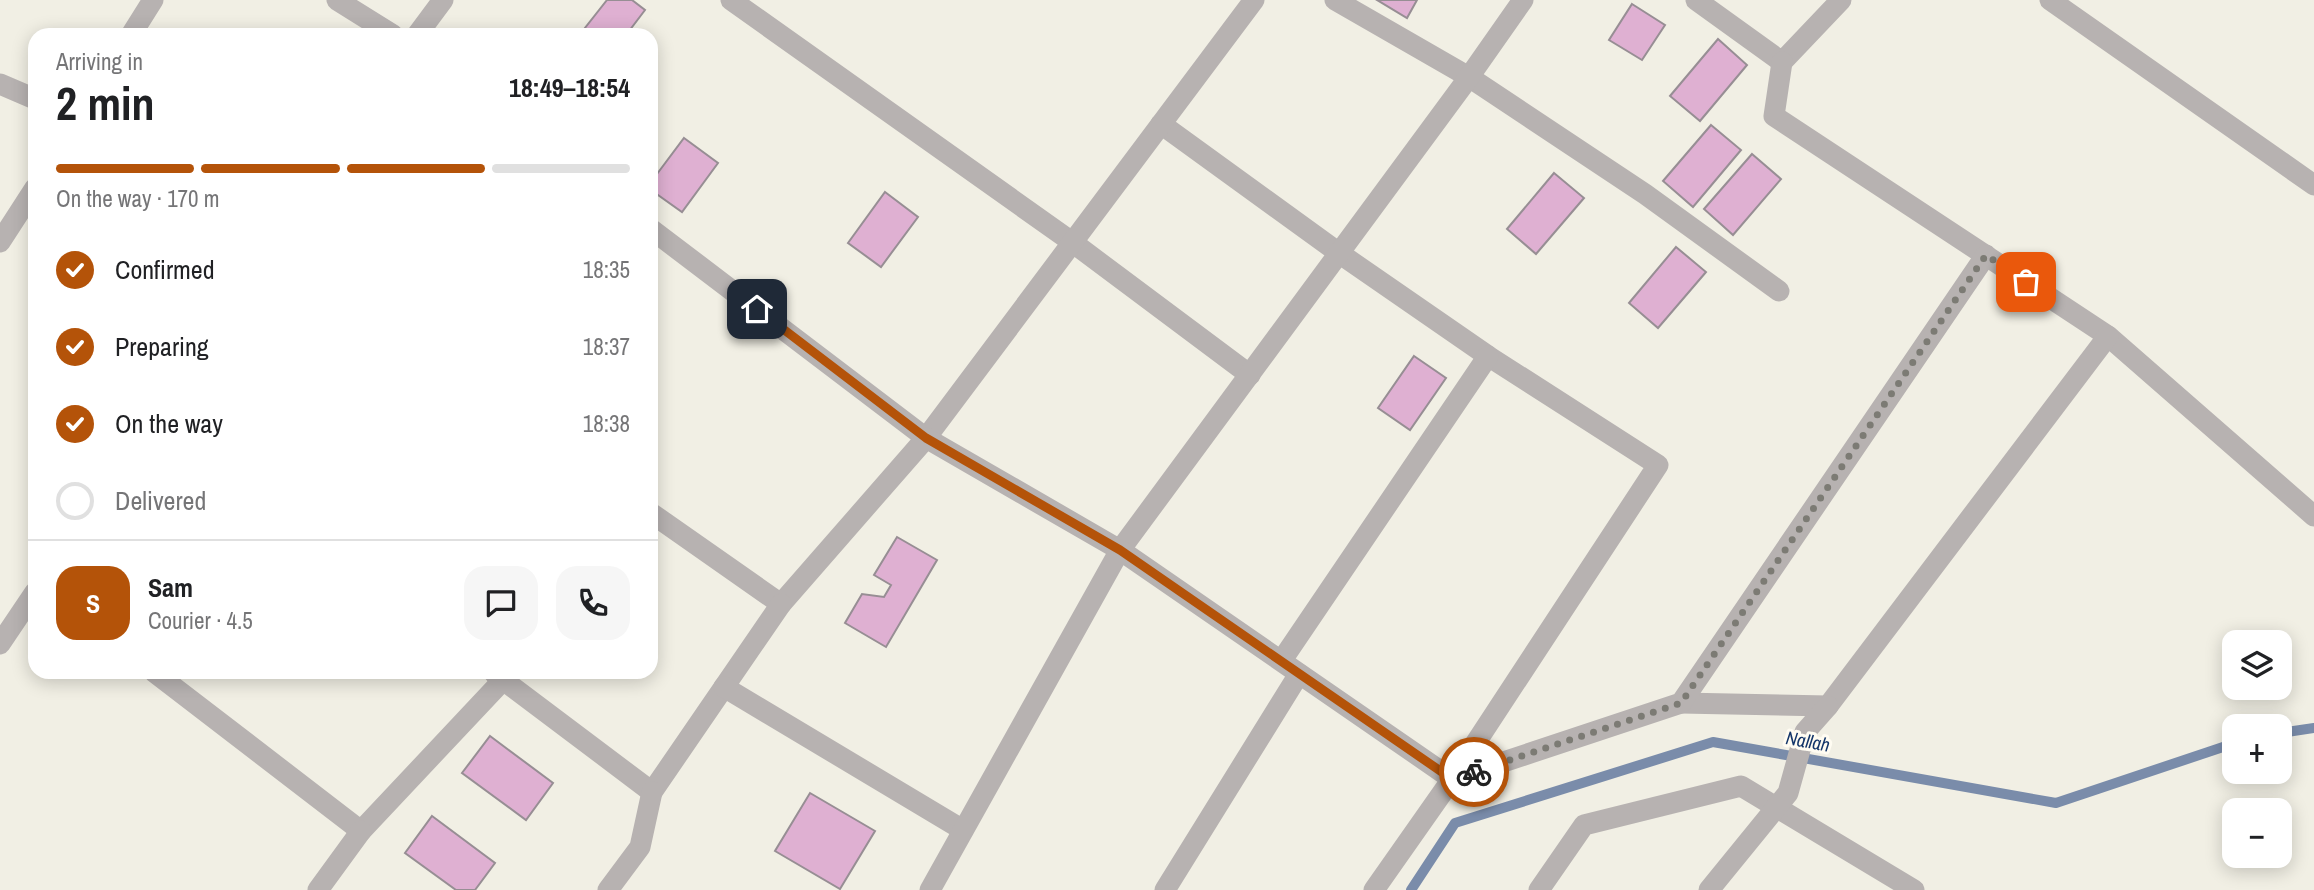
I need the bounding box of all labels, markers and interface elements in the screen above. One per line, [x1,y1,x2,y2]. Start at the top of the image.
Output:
text: Arriving in [56,46,143,77]
text: 18:49–18:54 [509,70,630,105]
text: 2 min [56,72,155,134]
text: On the way · 170 m [56,183,220,214]
icon: check [56,251,94,289]
text: Confirmed [115,252,215,287]
pin [1996,252,2056,312]
text: 18:35 [583,254,630,285]
icon: bag [2007,263,2045,301]
pin [727,279,787,339]
icon: home [738,290,776,328]
icon: check [56,328,94,366]
text: Preparing [115,329,209,364]
text: 18:37 [583,331,630,362]
icon: check [56,405,94,443]
text: On the way [115,406,223,441]
text: 18:38 [583,408,630,439]
text: Delivered [115,483,206,518]
button: chat [464,566,538,640]
button: phone [556,566,630,640]
text: Sam [148,570,193,605]
text: S [86,586,100,621]
text: Courier · 4.5 [148,605,253,636]
map controls [2222,630,2292,868]
button: layers [2222,630,2292,700]
button: + [2222,714,2292,784]
water label: Nallah [1784,724,1832,758]
courier [1439,737,1509,807]
icon: bike [1455,753,1493,791]
button: − [2222,798,2292,868]

